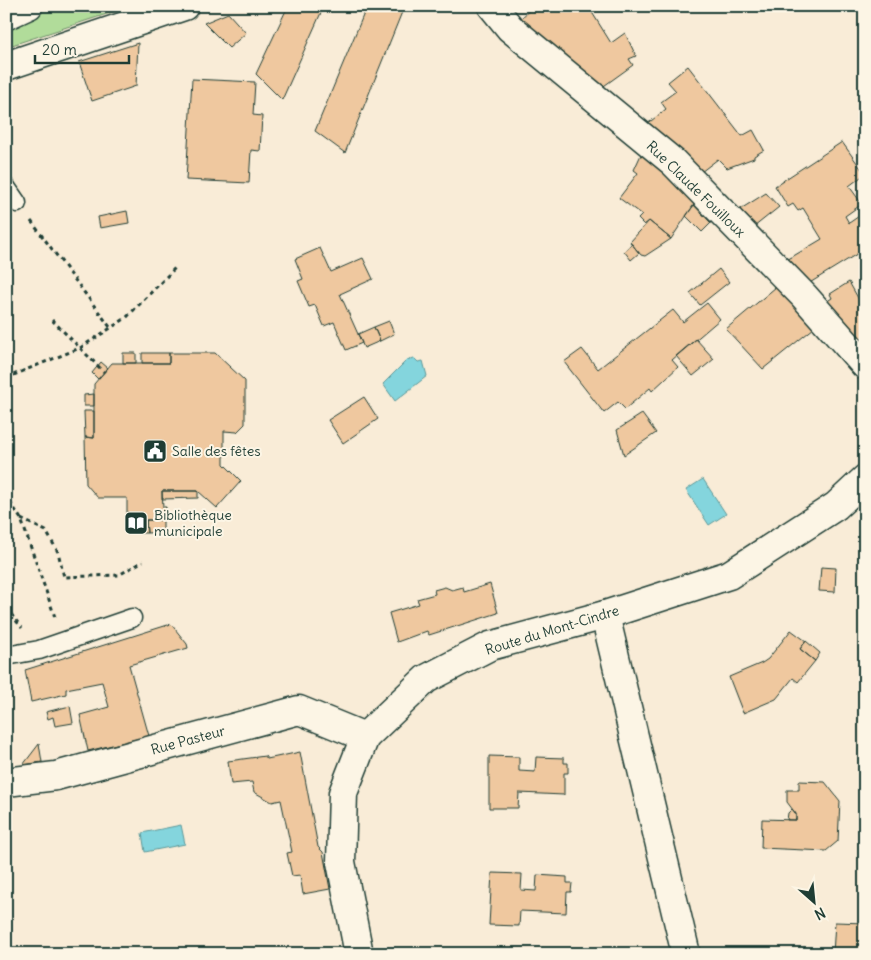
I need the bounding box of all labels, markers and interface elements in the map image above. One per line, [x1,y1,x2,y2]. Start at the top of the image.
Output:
scale bar [35,32,129,64]
text: 20 m [42,40,77,59]
street label: Rue Claude Fouilloux [643,137,749,241]
public building icon: Salle des fêtes [142,438,168,464]
place label: Salle des fêtes [172,442,261,460]
place label: Bibliothèque municipale [154,506,232,540]
library icon: Bibliothèque municipale [123,510,149,536]
street label: Route du Mont-Cindre [483,601,621,659]
street label: Rue Pasteur [149,721,227,759]
north arrow [788,878,838,928]
text: N [812,903,828,924]

